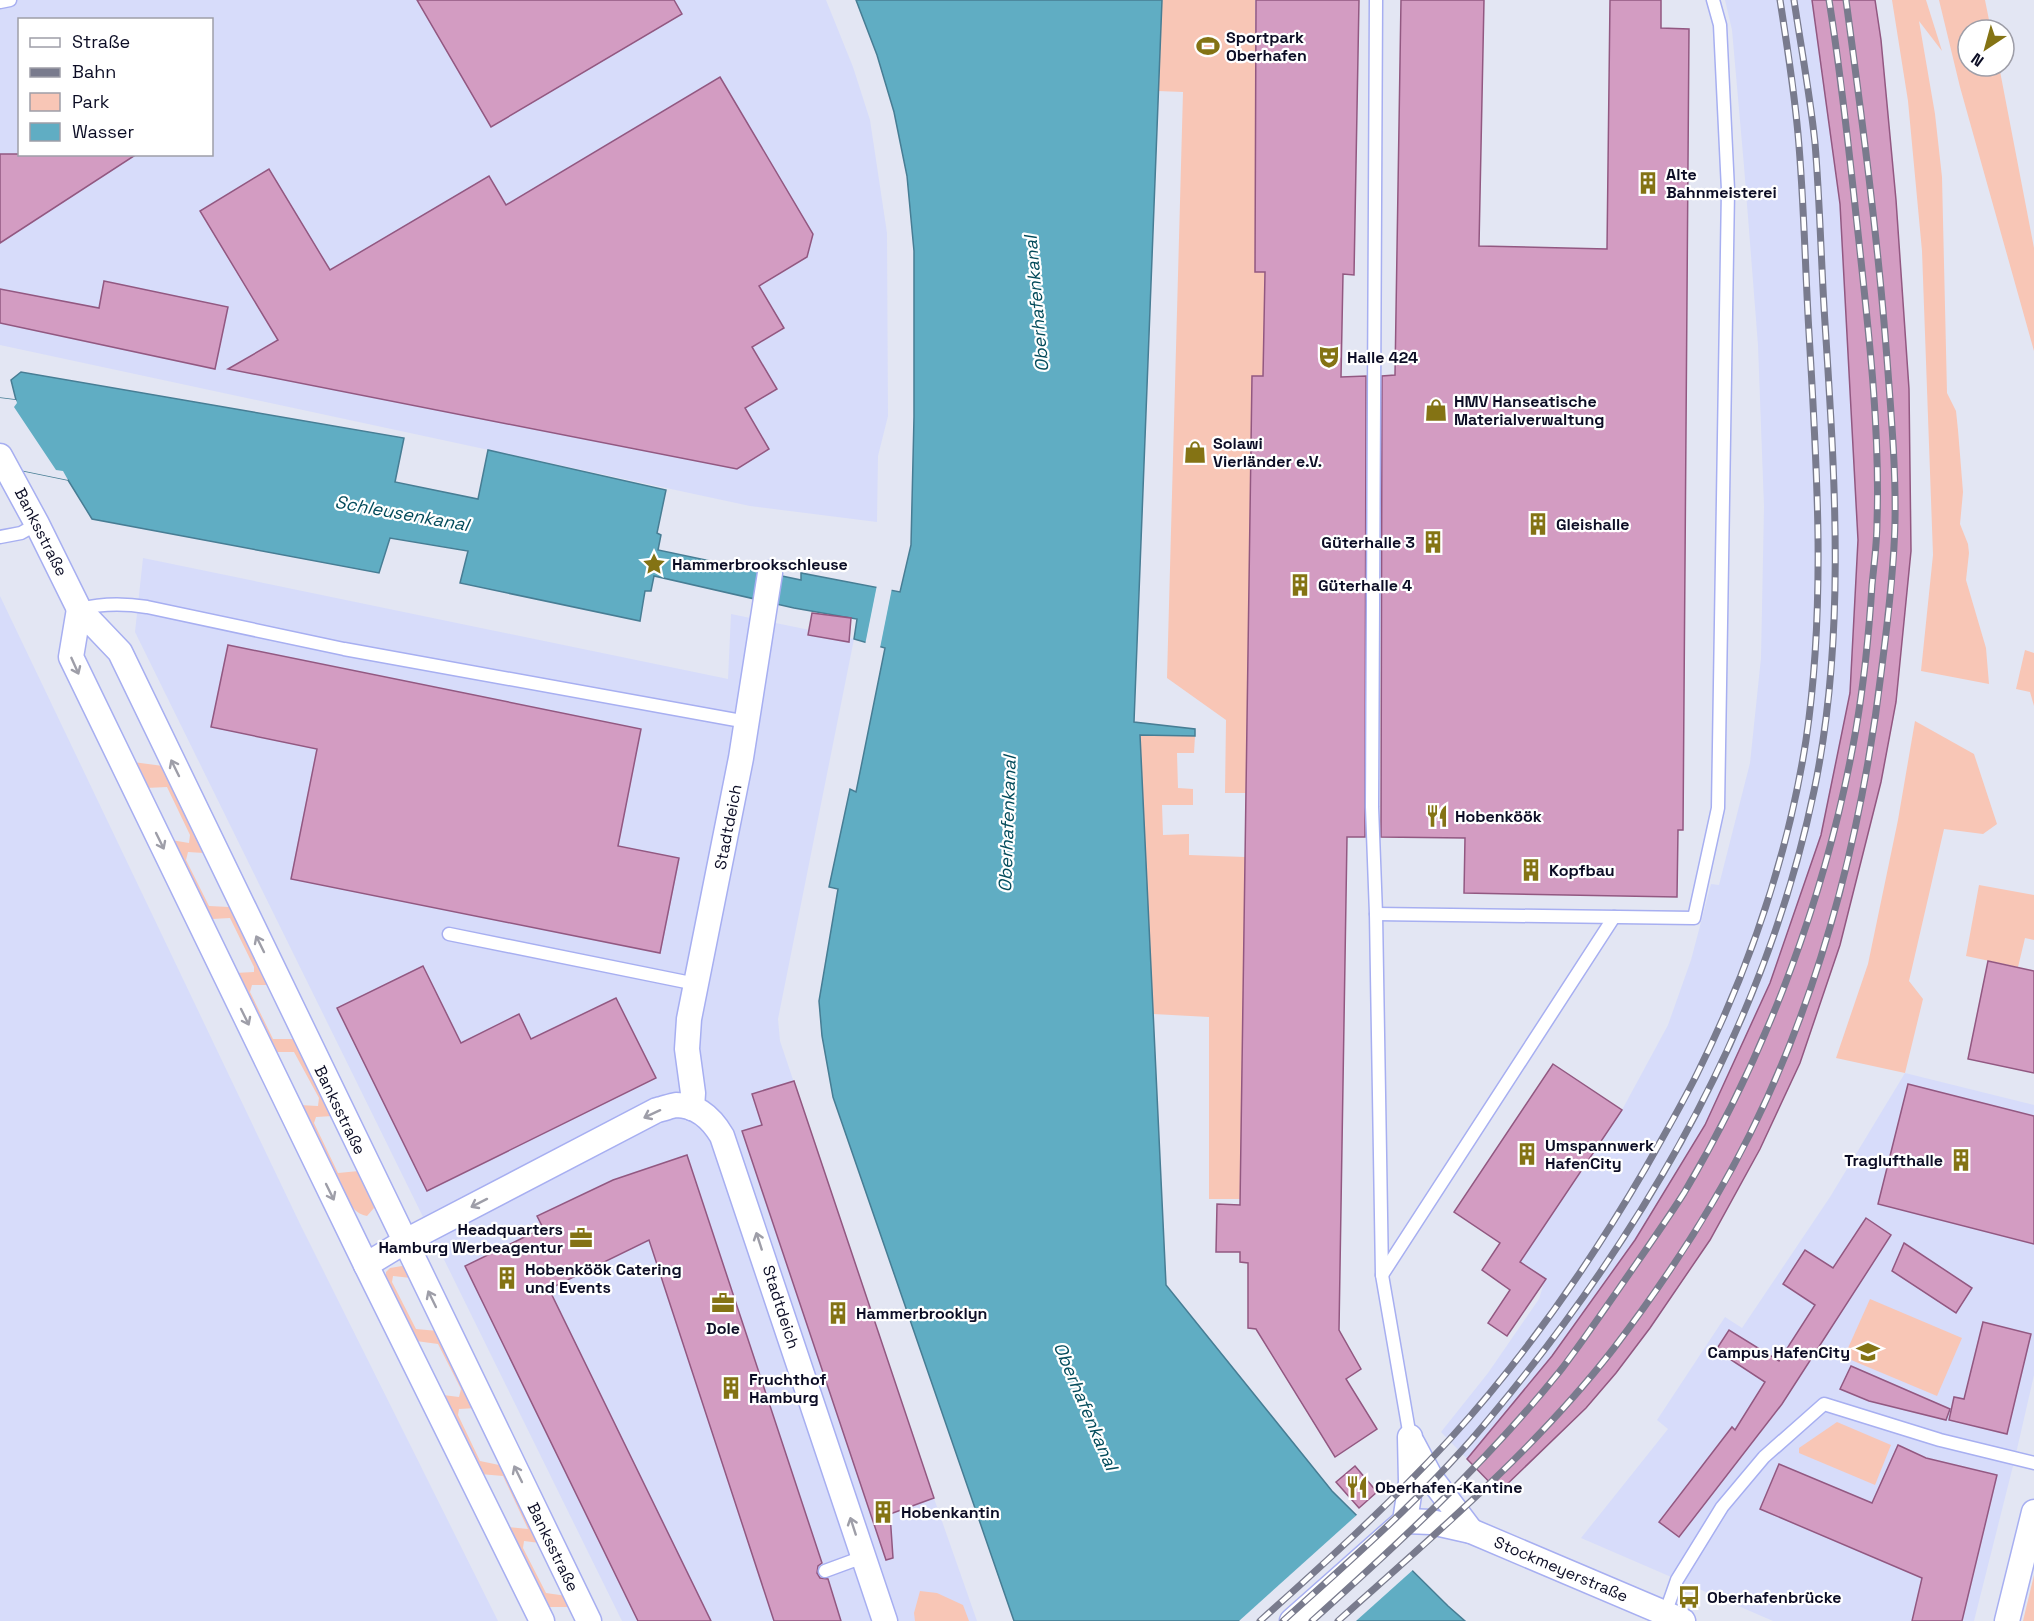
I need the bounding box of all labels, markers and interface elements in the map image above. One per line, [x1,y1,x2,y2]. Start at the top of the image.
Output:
legend [18,18,213,156]
north arrow [1956,18,2016,78]
place label: Sportpark Oberhafen [1226,27,1307,66]
text: Straße [72,30,130,53]
sports icon: Sportpark Oberhafen [1195,33,1221,59]
text: N [1967,48,1988,71]
text: Bahn [72,60,116,83]
text: Park [72,90,110,113]
text: Wasser [72,120,134,143]
place label: Alte Bahnmeisterei [1666,164,1777,203]
building icon: Alte Bahnmeisterei [1635,170,1661,196]
water label: Oberhafenkanal [1018,232,1053,373]
theatre icon: Halle 424 [1316,344,1342,370]
place label: Halle 424 [1347,347,1418,368]
place label: HMV Hanseatische Materialverwaltung [1454,391,1605,430]
shop icon: HMV Hanseatische Materialverwaltung [1423,397,1449,423]
place label: Solawi Vierländer e.V. [1213,433,1322,472]
shop icon: Solawi Vierländer e.V. [1182,439,1208,465]
street label: Banksstraße [10,484,72,580]
water label: Schleusenkanal [333,490,473,537]
building icon: Gleishalle [1525,511,1551,537]
place label: Gleishalle [1556,514,1630,535]
building icon: Güterhalle 3 [1420,529,1446,555]
place label: Güterhalle 3 [1321,532,1415,553]
place icon: Hammerbrookschleuse [641,551,667,577]
place label: Hammerbrookschleuse [672,554,848,575]
building icon: Güterhalle 4 [1287,572,1313,598]
place label: Güterhalle 4 [1318,575,1412,596]
one-way arrow [70,656,82,674]
water label: Oberhafenkanal [993,753,1021,893]
one-way arrow [168,760,180,778]
street label: Stadtdeich [709,783,747,871]
restaurant icon: Hobenköök [1424,803,1450,829]
place label: Hobenköök [1455,806,1542,827]
one-way arrow [155,832,167,850]
building icon: Kopfbau [1518,857,1544,883]
place label: Kopfbau [1549,860,1615,881]
one-way arrow [253,935,265,953]
one-way arrow [240,1007,252,1025]
street label: Banksstraße [309,1062,371,1158]
one-way arrow [643,1108,661,1120]
place label: Umspannwerk HafenCity [1545,1135,1654,1174]
building icon: Umspannwerk HafenCity [1514,1141,1540,1167]
building icon: Traglufthalle [1948,1147,1974,1173]
place label: Traglufthalle [1844,1150,1943,1171]
one-way arrow [325,1183,337,1201]
one-way arrow [470,1198,488,1209]
place label: Headquarters Hamburg Werbeagentur [378,1219,563,1258]
office icon: Headquarters Hamburg Werbeagentur [568,1225,594,1251]
one-way arrow [752,1232,763,1251]
place label: Hobenköök Catering und Events [525,1259,682,1298]
street label: Stadtdeich [758,1263,804,1351]
building icon: Hobenköök Catering und Events [494,1265,520,1291]
one-way arrow [426,1290,437,1308]
office icon: Dole [710,1290,736,1316]
building icon: Hammerbrooklyn [825,1300,851,1326]
place label: Hammerbrooklyn [856,1303,987,1324]
place label: Dole [706,1318,740,1339]
water label: Oberhafenkanal [1049,1339,1124,1476]
school or university icon: Campus HafenCity [1855,1339,1881,1365]
place label: Campus HafenCity [1708,1342,1850,1363]
place label: Fruchthof Hamburg [749,1369,826,1408]
building icon: Fruchthof Hamburg [718,1375,744,1401]
one-way arrow [511,1466,523,1484]
restaurant icon: Oberhafen-Kantine [1344,1474,1370,1500]
place label: Oberhafen-Kantine [1375,1477,1522,1498]
street label: Banksstraße [522,1499,584,1595]
building icon: Hobenkantin [870,1499,896,1525]
place label: Hobenkantin [901,1502,1000,1523]
one-way arrow [847,1517,858,1536]
street label: Stockmeyerstraße [1491,1531,1631,1607]
bus stop icon: Oberhafenbrücke [1676,1584,1702,1610]
place label: Oberhafenbrücke [1707,1587,1841,1608]

